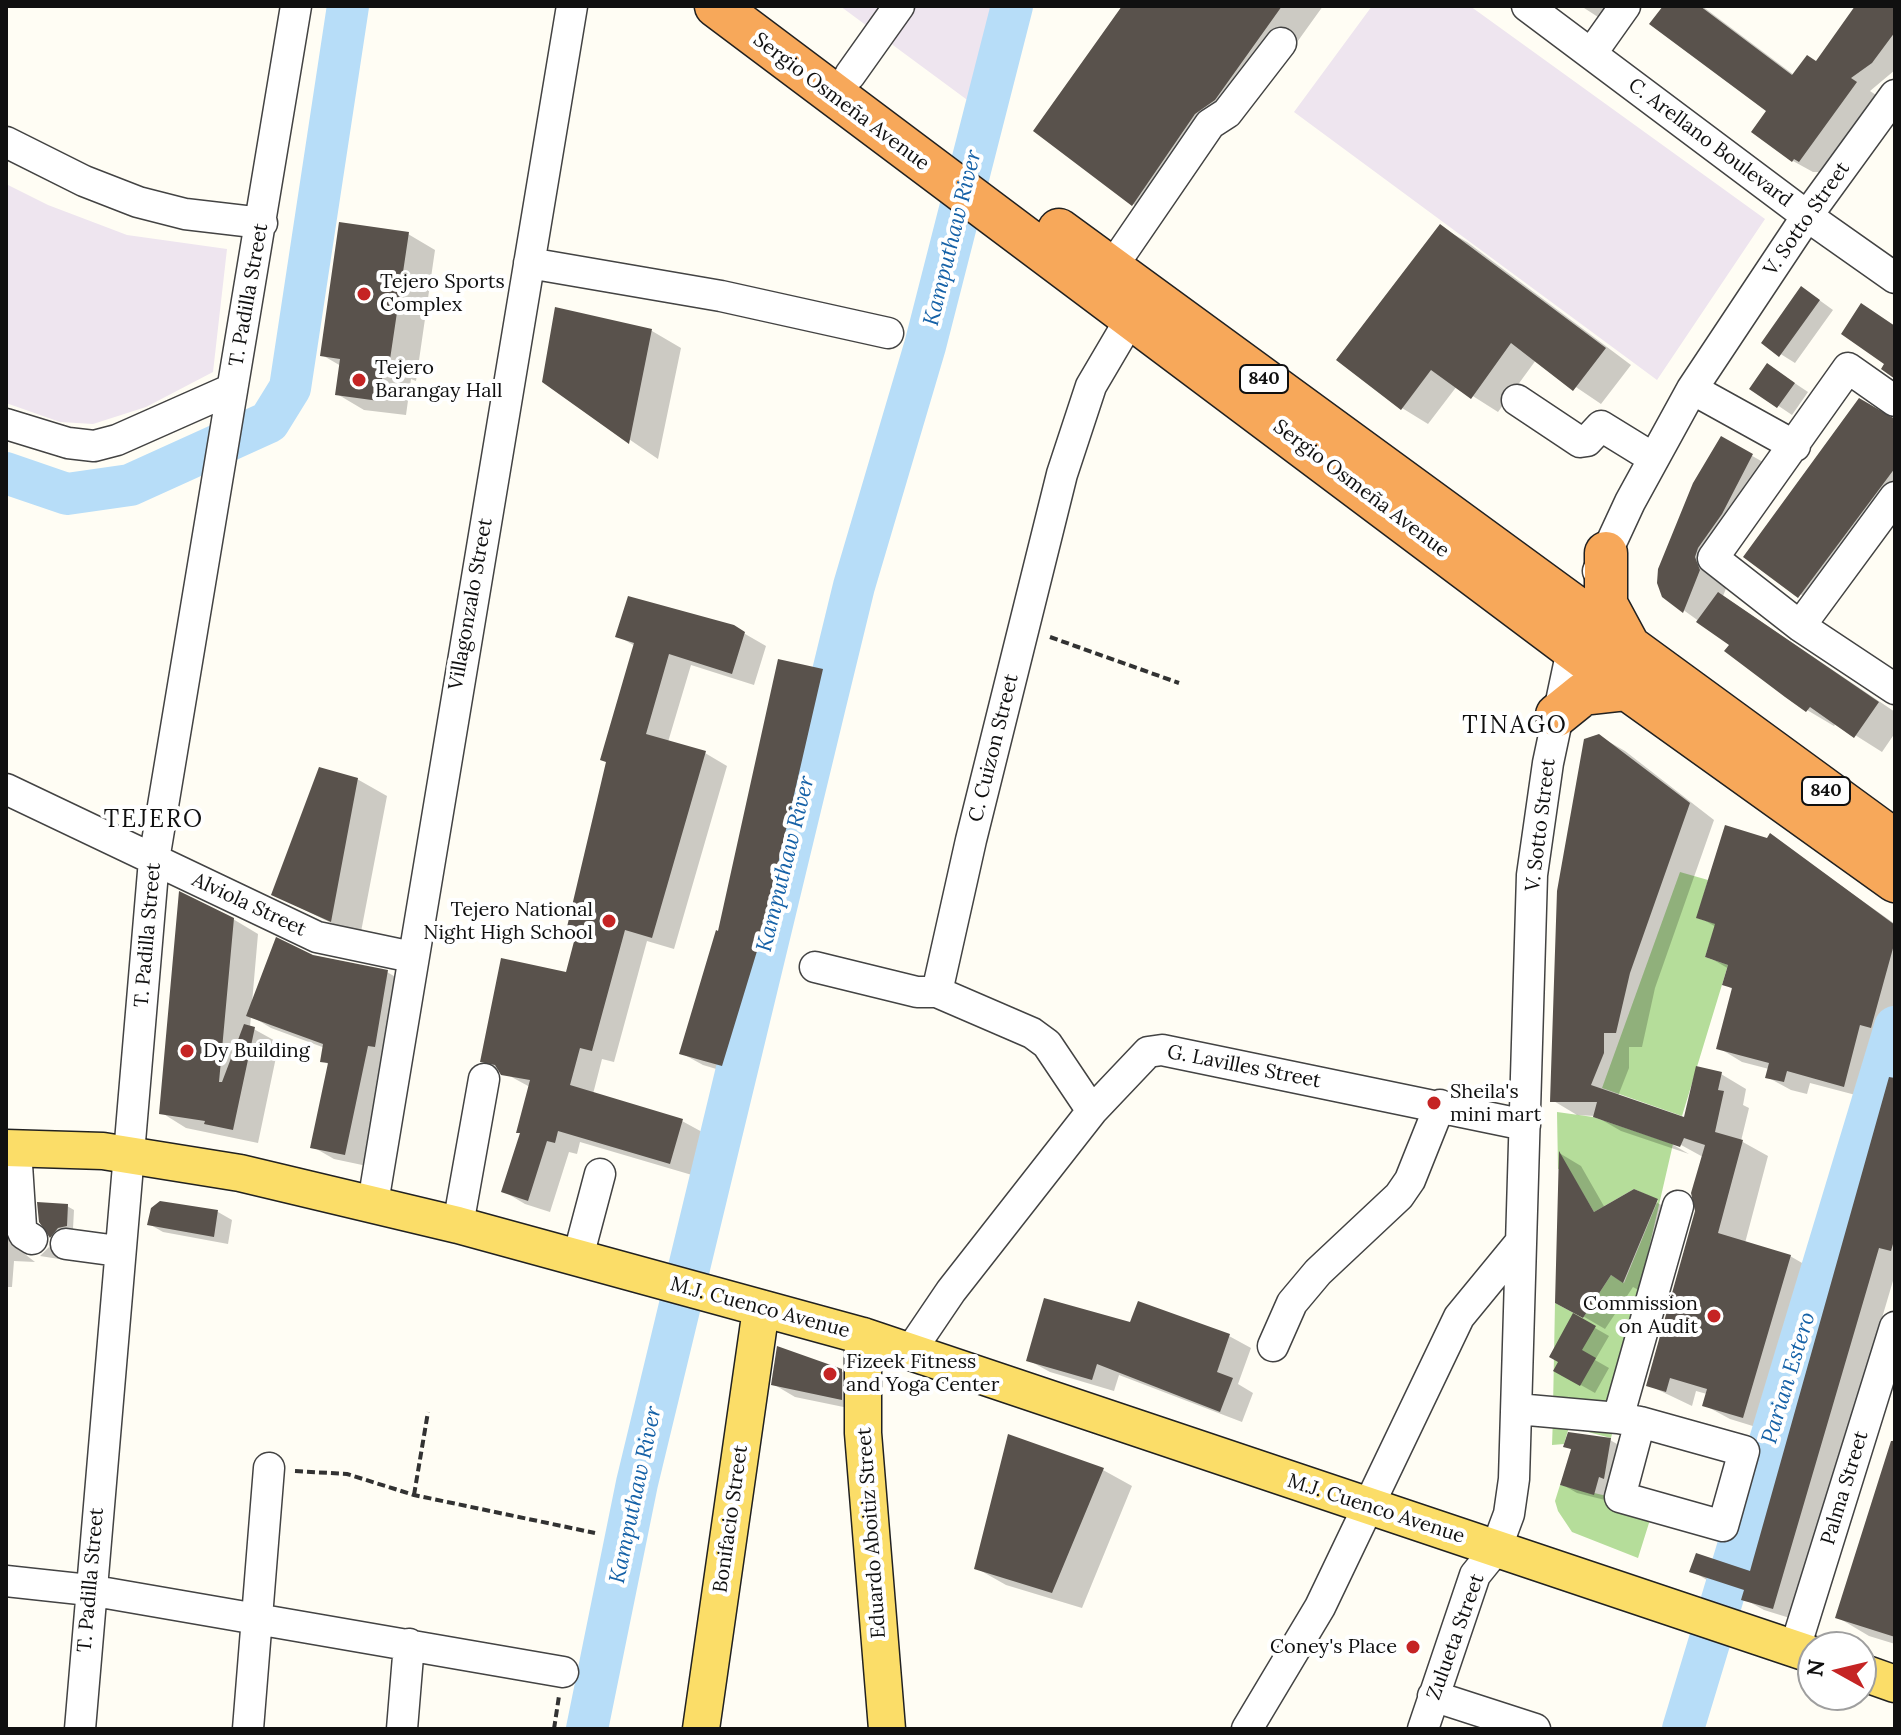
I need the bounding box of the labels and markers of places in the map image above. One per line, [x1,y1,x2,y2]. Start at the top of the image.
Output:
place label: Tejero Sports Complex [380,270,505,317]
marker: Tejero Sports Complex [355,285,373,303]
place label: Tejero Barangay Hall [375,356,502,403]
marker: Tejero Barangay Hall [350,371,368,389]
place label: Tejero National Night High School [423,898,593,945]
marker: Tejero National Night High School [600,912,618,930]
place label: Dy Building [203,1039,310,1063]
marker: Dy Building [178,1042,196,1060]
place label: Sheila's mini mart [1450,1080,1541,1127]
marker: Sheila's mini mart [1425,1094,1443,1112]
place label: Commission on Audit [1583,1292,1698,1339]
marker: Commission on Audit [1705,1307,1723,1325]
place label: Fizeek Fitness and Yoga Center [846,1350,999,1397]
marker: Fizeek Fitness and Yoga Center [821,1365,839,1383]
place label: Coney's Place [1270,1635,1397,1659]
marker: Coney's Place [1404,1638,1422,1656]

